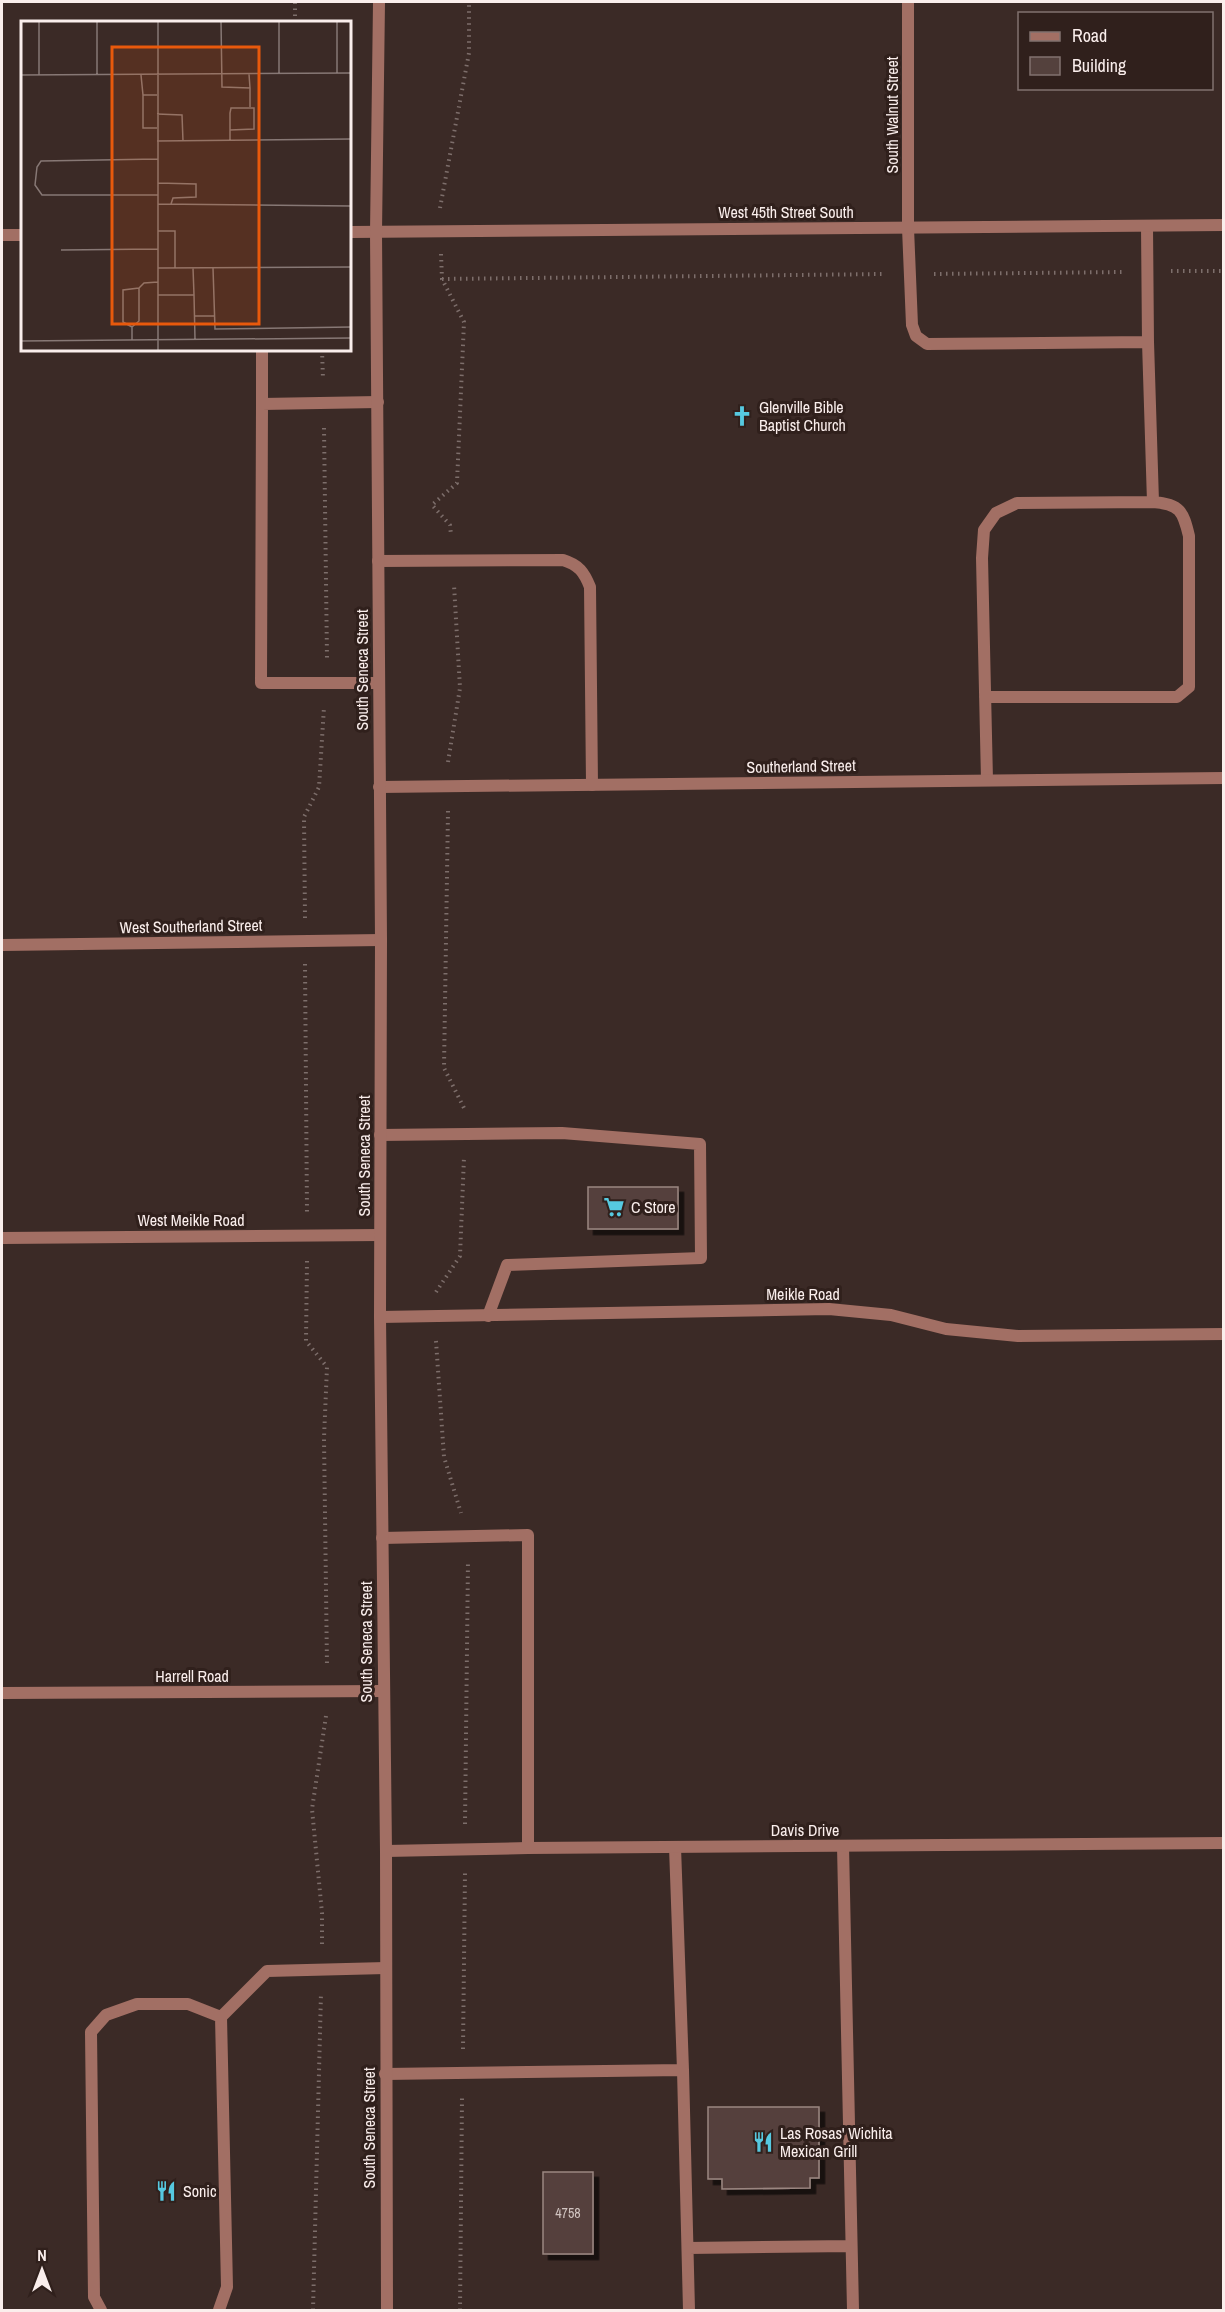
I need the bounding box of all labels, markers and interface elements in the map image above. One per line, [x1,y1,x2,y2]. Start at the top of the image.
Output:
legend [1018,12,1213,90]
inset map [21,21,351,351]
text: Road [1072,23,1107,48]
text: Building [1072,53,1127,78]
street label: South Walnut Street [881,56,903,173]
street label: West 45th Street South [718,201,854,223]
place label: Glenville Bible Baptist Church [759,396,846,436]
church icon: Glenville Bible Baptist Church [730,404,754,428]
street label: South Seneca Street [351,609,373,731]
street label: Southerland Street [746,754,856,778]
street label: West Southerland Street [119,914,263,938]
street label: South Seneca Street [353,1095,375,1217]
supermarket icon: C Store [602,1195,626,1219]
place label: C Store [631,1196,675,1218]
street label: West Meikle Road [138,1209,244,1231]
street label: Meikle Road [766,1283,840,1305]
street label: South Seneca Street [355,1581,377,1703]
street label: Harrell Road [155,1665,229,1687]
street label: Davis Drive [771,1819,839,1841]
street label: South Seneca Street [358,2067,380,2189]
place label: Las Rosas' Wichita Mexican Grill [780,2122,893,2162]
restaurant icon: Las Rosas' Wichita Mexican Grill [751,2130,775,2154]
restaurant icon: Sonic [154,2179,178,2203]
place label: Sonic [183,2180,217,2202]
house number: 4758 [555,2204,581,2222]
north arrow [12,2240,72,2300]
text: N [37,2244,47,2266]

